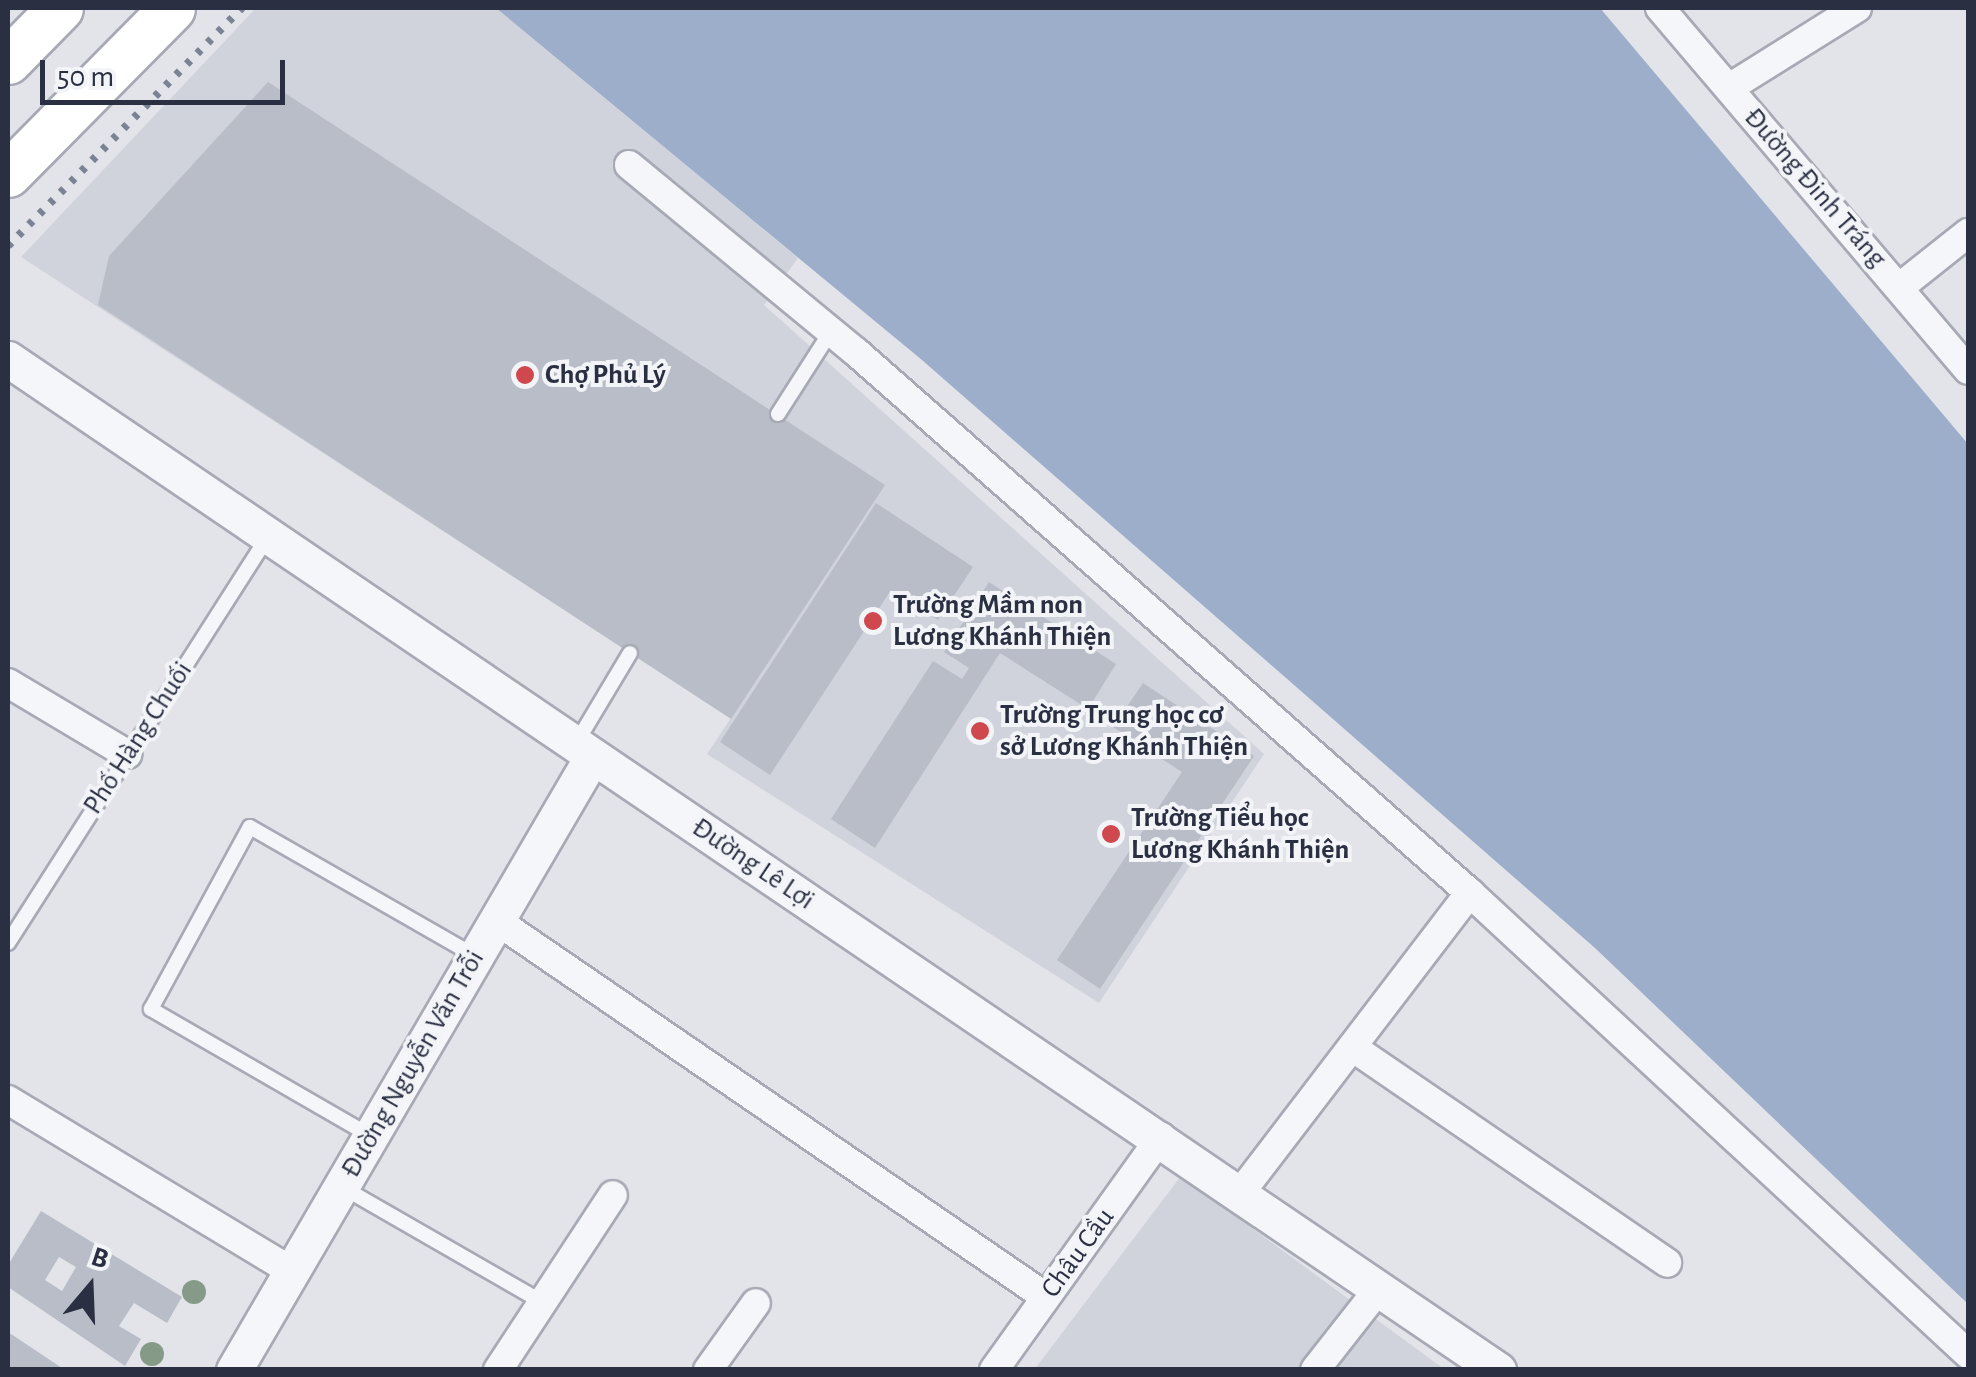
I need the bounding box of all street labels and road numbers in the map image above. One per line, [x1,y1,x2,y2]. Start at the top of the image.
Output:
street label: Đường Đinh Tráng [1736,101,1894,275]
street label: Phố Hàng Chuối [76,655,200,821]
street label: Đường Lê Lợi [685,811,821,917]
street label: Đường Nguyễn Văn Trỗi [334,944,492,1184]
street label: Châu Cầu [1034,1202,1122,1304]

